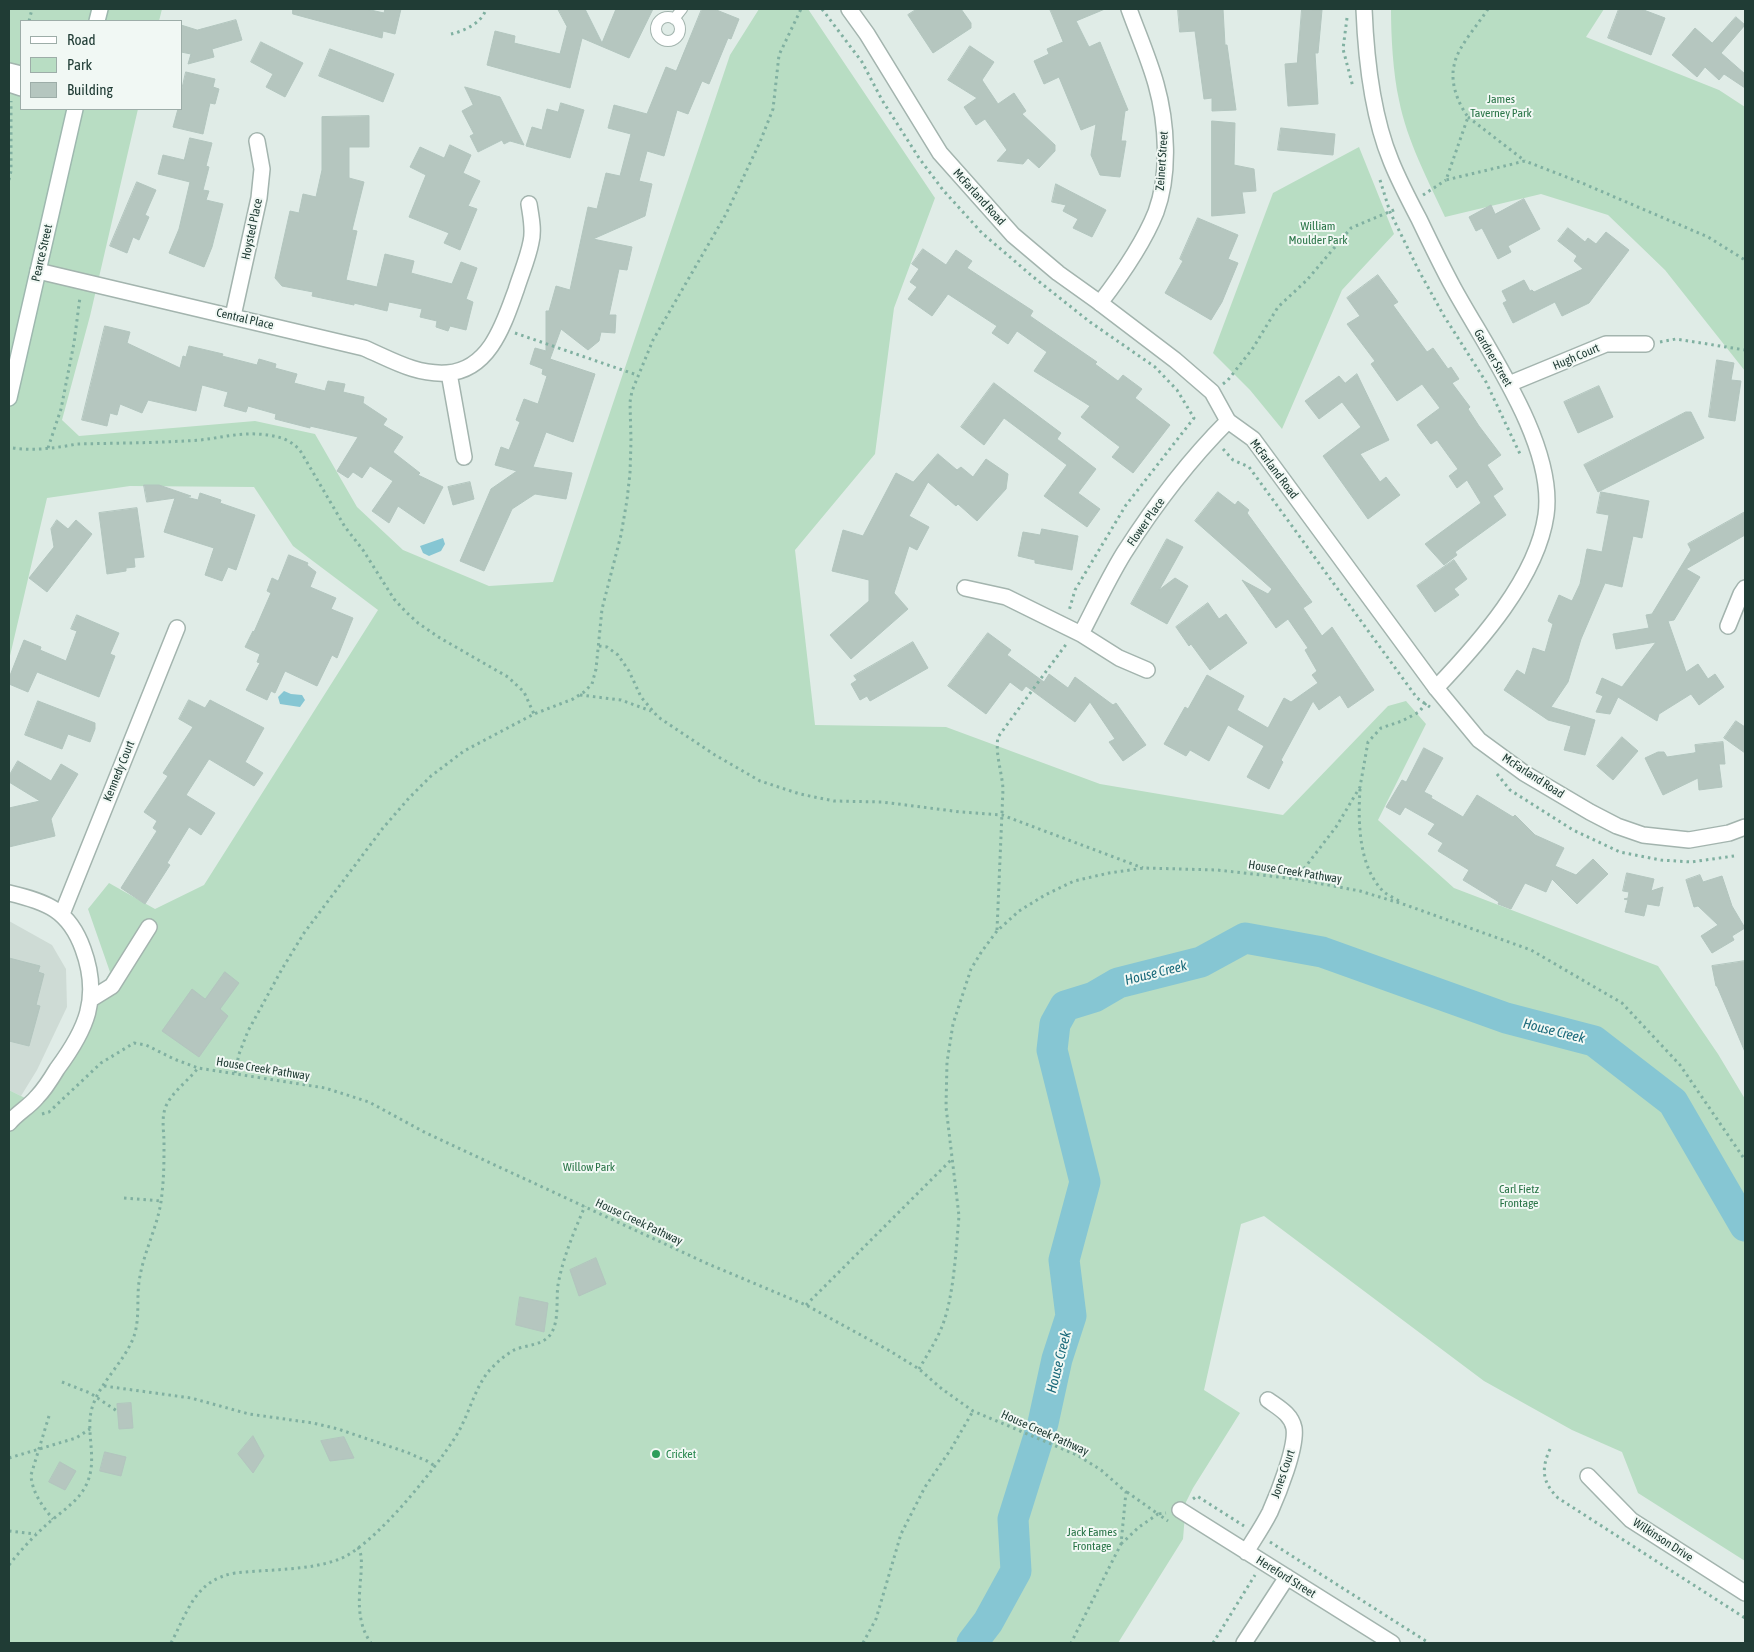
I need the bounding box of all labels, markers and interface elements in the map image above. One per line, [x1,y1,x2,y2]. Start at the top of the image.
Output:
legend [20,20,182,110]
text: Road [67,31,96,48]
text: Park [67,56,92,73]
text: Building [67,81,113,98]
park label: James Taverney Park [1470,92,1532,120]
street label: Zeinert Street [1153,131,1171,191]
street label: McFarland Road [950,166,1008,228]
street label: Hoysted Place [238,197,266,261]
park label: William Moulder Park [1289,219,1347,247]
street label: Pearce Street [28,223,56,283]
street label: Central Place [215,305,275,333]
street label: Gardner Street [1471,327,1515,389]
street label: Hugh Court [1551,341,1601,373]
street label: McFarland Road [1247,436,1301,502]
street label: Flower Place [1124,495,1168,549]
street label: Kennedy Court [100,739,138,803]
street label: McFarland Road [1499,751,1567,801]
street label: House Creek Pathway [1247,857,1343,887]
water label: House Creek [1123,957,1189,989]
water label: House Creek [1521,1015,1587,1047]
street label: House Creek Pathway [215,1054,311,1084]
park label: Willow Park [563,1160,615,1174]
park label: Carl Fietz Frontage [1499,1182,1539,1210]
street label: House Creek Pathway [593,1196,685,1248]
water label: House Creek [1043,1329,1075,1395]
street label: House Creek Pathway [999,1407,1091,1459]
place label: Cricket [666,1447,696,1461]
marker: Cricket [650,1448,662,1460]
street label: Jones Court [1268,1448,1298,1500]
street label: Wilkinson Drive [1630,1515,1696,1565]
park label: Jack Eames Frontage [1067,1525,1117,1553]
street label: Hereford Street [1254,1553,1318,1601]

